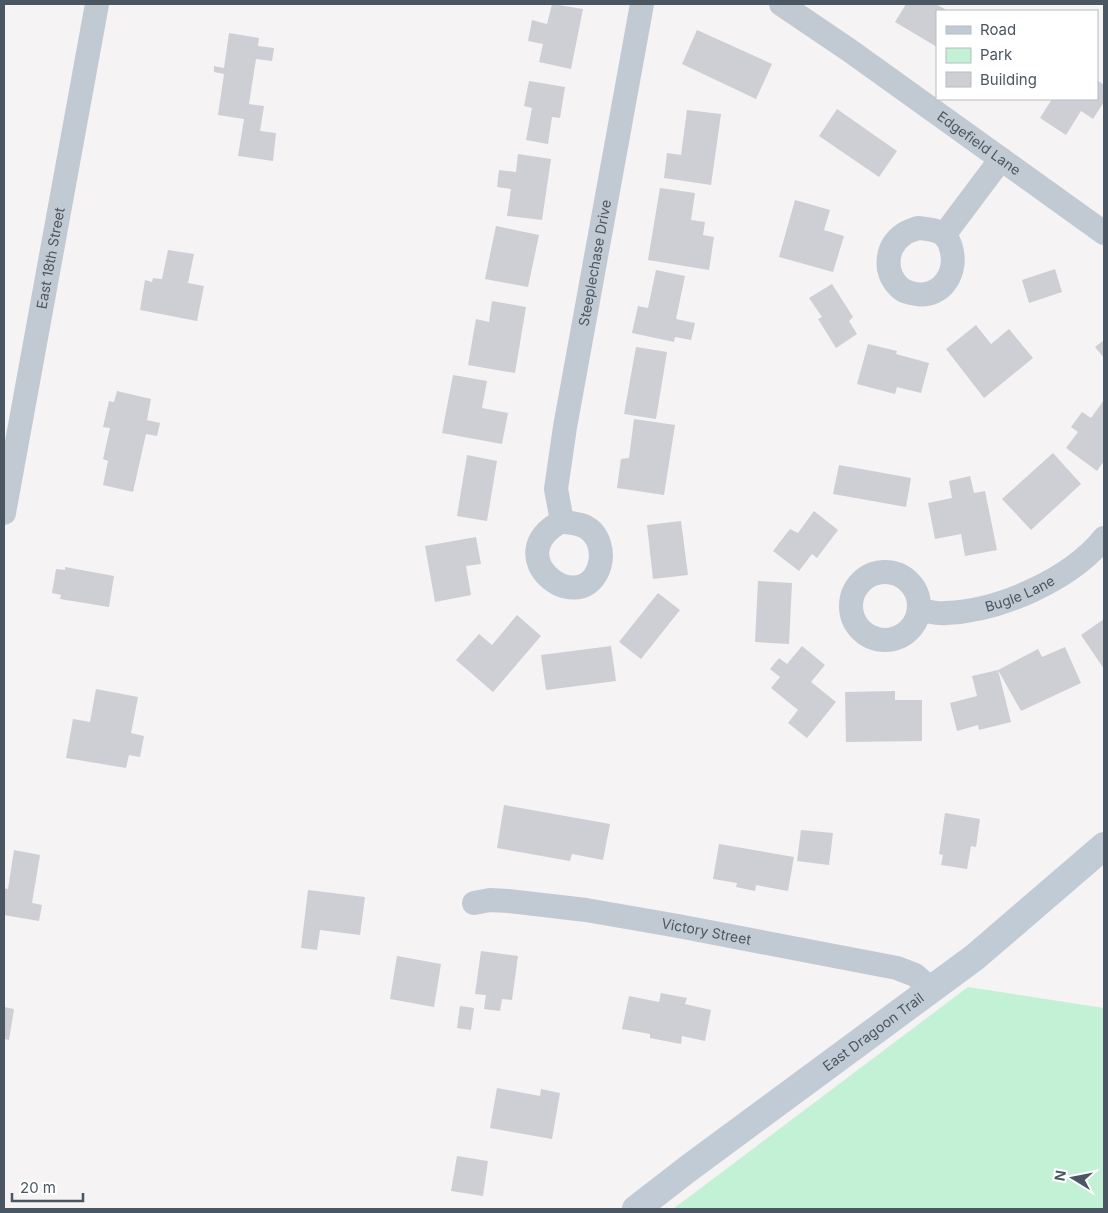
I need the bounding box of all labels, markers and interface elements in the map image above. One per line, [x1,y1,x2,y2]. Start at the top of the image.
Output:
legend [936,10,1098,100]
text: Road [980,20,1016,39]
text: Park [980,45,1013,64]
text: Building [980,70,1037,89]
street label: Edgefield Lane [934,107,1024,178]
street label: Steeplechase Drive [575,198,614,327]
street label: East 18th Street [32,206,68,310]
street label: Bugle Lane [983,572,1057,615]
street label: Victory Street [660,914,753,948]
street label: East Dragoon Trail [819,989,927,1074]
north arrow [1048,1153,1098,1203]
text: N [1050,1169,1069,1182]
scale bar [12,1170,84,1202]
text: 20 m [20,1178,56,1197]

